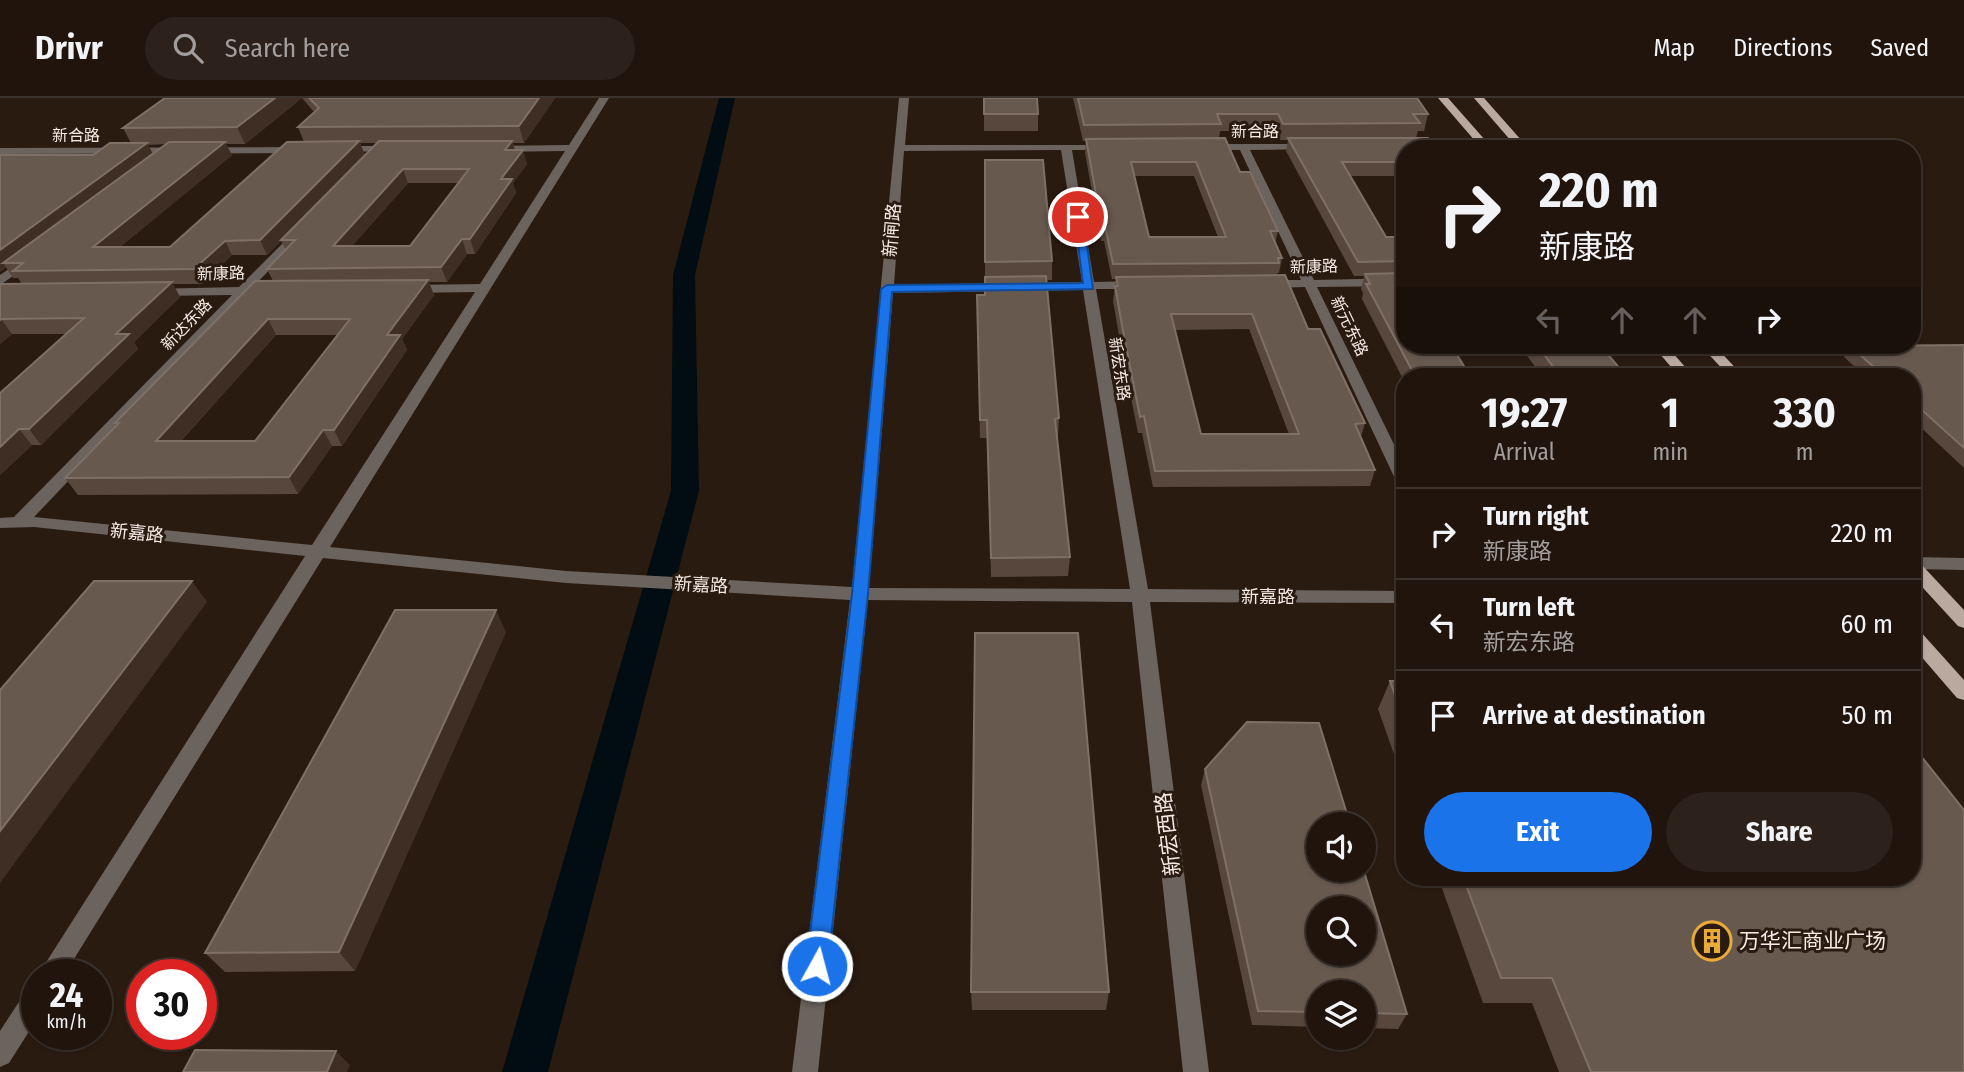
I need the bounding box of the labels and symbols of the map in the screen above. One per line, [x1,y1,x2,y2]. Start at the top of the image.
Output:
street label: 新合路 [1231,122,1279,141]
street label: 新合路 [52,126,100,145]
pin [1048,187,1108,247]
street label: 新闸路 [879,202,905,258]
street label: 新康路 [1290,257,1338,276]
street label: 新康路 [197,264,245,283]
street label: 新元东路 [1327,293,1372,359]
street label: 新达东路 [157,295,215,354]
street label: 新宏东路 [1105,336,1134,402]
street label: 新嘉路 [109,519,165,547]
street label: 新嘉路 [673,573,729,597]
street label: 新嘉路 [1241,586,1295,608]
street label: 新宏西路 [1150,791,1186,877]
building icon: 万华汇商业广场 [1691,920,1733,962]
place label: 万华汇商业广场 [1739,928,1886,954]
position arrow [780,929,854,1003]
speed limit sign: 30 [126,959,217,1050]

